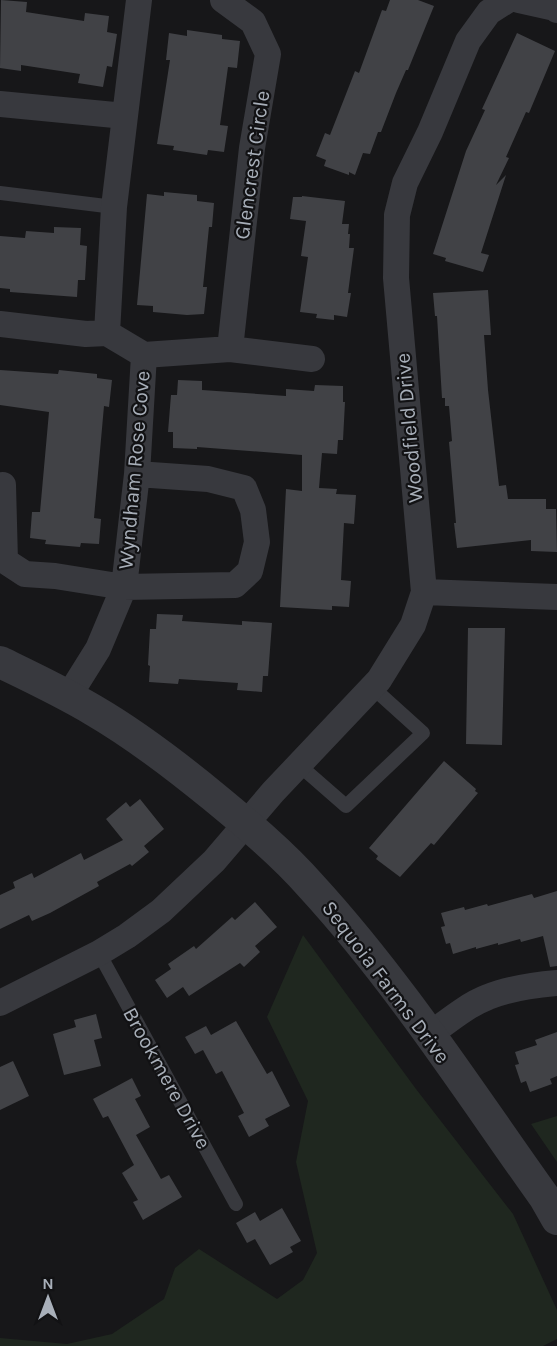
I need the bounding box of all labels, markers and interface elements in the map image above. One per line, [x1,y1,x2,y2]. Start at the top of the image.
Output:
street label: Glencrest Circle [230,89,274,241]
street label: Woodfield Drive [391,352,427,504]
street label: Wyndham Rose Cove [113,370,155,570]
street label: Sequoia Farms Drive [317,896,455,1068]
street label: Brookmere Drive [118,1003,216,1153]
north arrow [18,1268,78,1328]
text: N [42,1274,54,1293]

